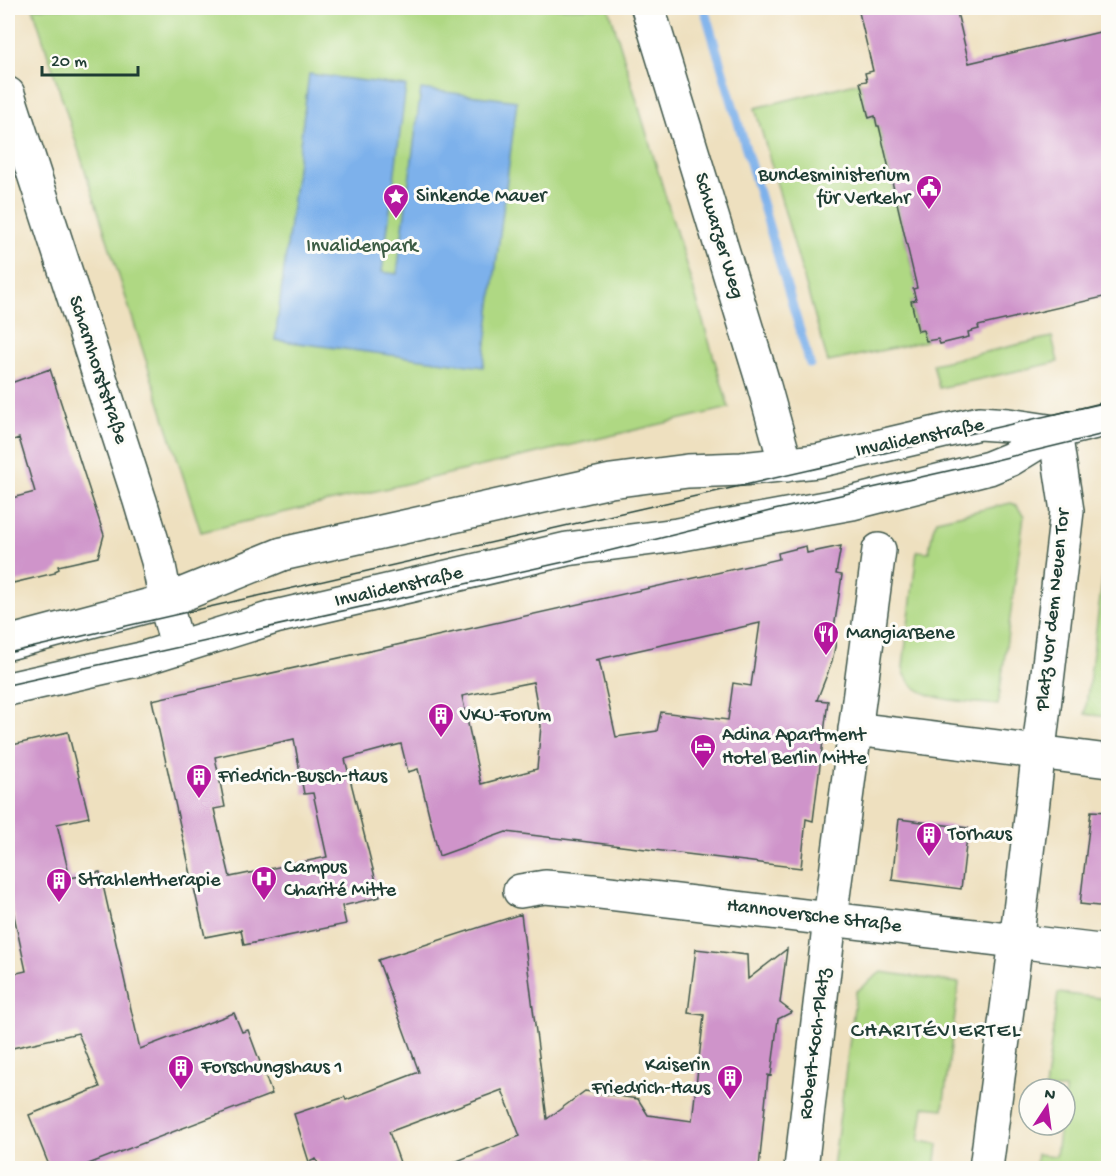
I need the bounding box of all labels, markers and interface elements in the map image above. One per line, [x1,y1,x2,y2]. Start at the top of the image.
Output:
scale bar [42,39,138,77]
text: 20 m [51,52,87,73]
place label: Bundesministerium für Verkehr [757,165,912,211]
street label: Schwarzer Weg [688,170,748,302]
public building icon: Bundesministerium für Verkehr [914,173,944,211]
place icon: Sinkende Mauer [381,182,411,220]
place label: Sinkende Mauer [416,186,548,209]
park label: Invalidenpark [306,236,420,259]
street label: Scharnhorststraße [62,293,132,448]
street label: Invalidenstraße [854,414,987,464]
street label: Platz vor dem Neuen Tor [1032,506,1076,713]
street label: Invalidenstraße [333,562,466,614]
restaurant icon: MangiarBene [811,619,841,657]
place label: MangiarBene [846,623,955,646]
building icon: VKU-Forum [426,701,456,739]
place label: VKU-Forum [459,705,551,728]
place label: Adina Apartment Hotel Berlin Mitte [722,725,868,771]
hotel icon: Adina Apartment Hotel Berlin Mitte [688,732,718,770]
building icon: Friedrich-Busch-Haus [184,762,214,800]
place label: Friedrich-Busch-Haus [217,766,388,789]
building icon: Torhaus [914,820,944,858]
place label: Torhaus [947,824,1012,847]
place label: Campus Charité Mitte [284,857,397,903]
hospital icon: Campus Charité Mitte [249,864,279,902]
building icon: Strahlentherapie [44,866,74,904]
place label: Strahlentherapie [78,870,221,893]
street label: Hannoversche Straße [725,895,904,939]
street label: Robert-Koch-Platz [795,966,837,1121]
district label: CHARITÉVIERTEL [851,1019,1021,1045]
building icon: Forschungshaus 1 [166,1053,196,1091]
place label: Kaiserin Friedrich-Haus [591,1055,711,1101]
place label: Forschungshaus 1 [200,1057,343,1080]
building icon: Kaiserin Friedrich-Haus [715,1063,745,1101]
north arrow [1017,1077,1077,1137]
text: N [1042,1085,1057,1106]

